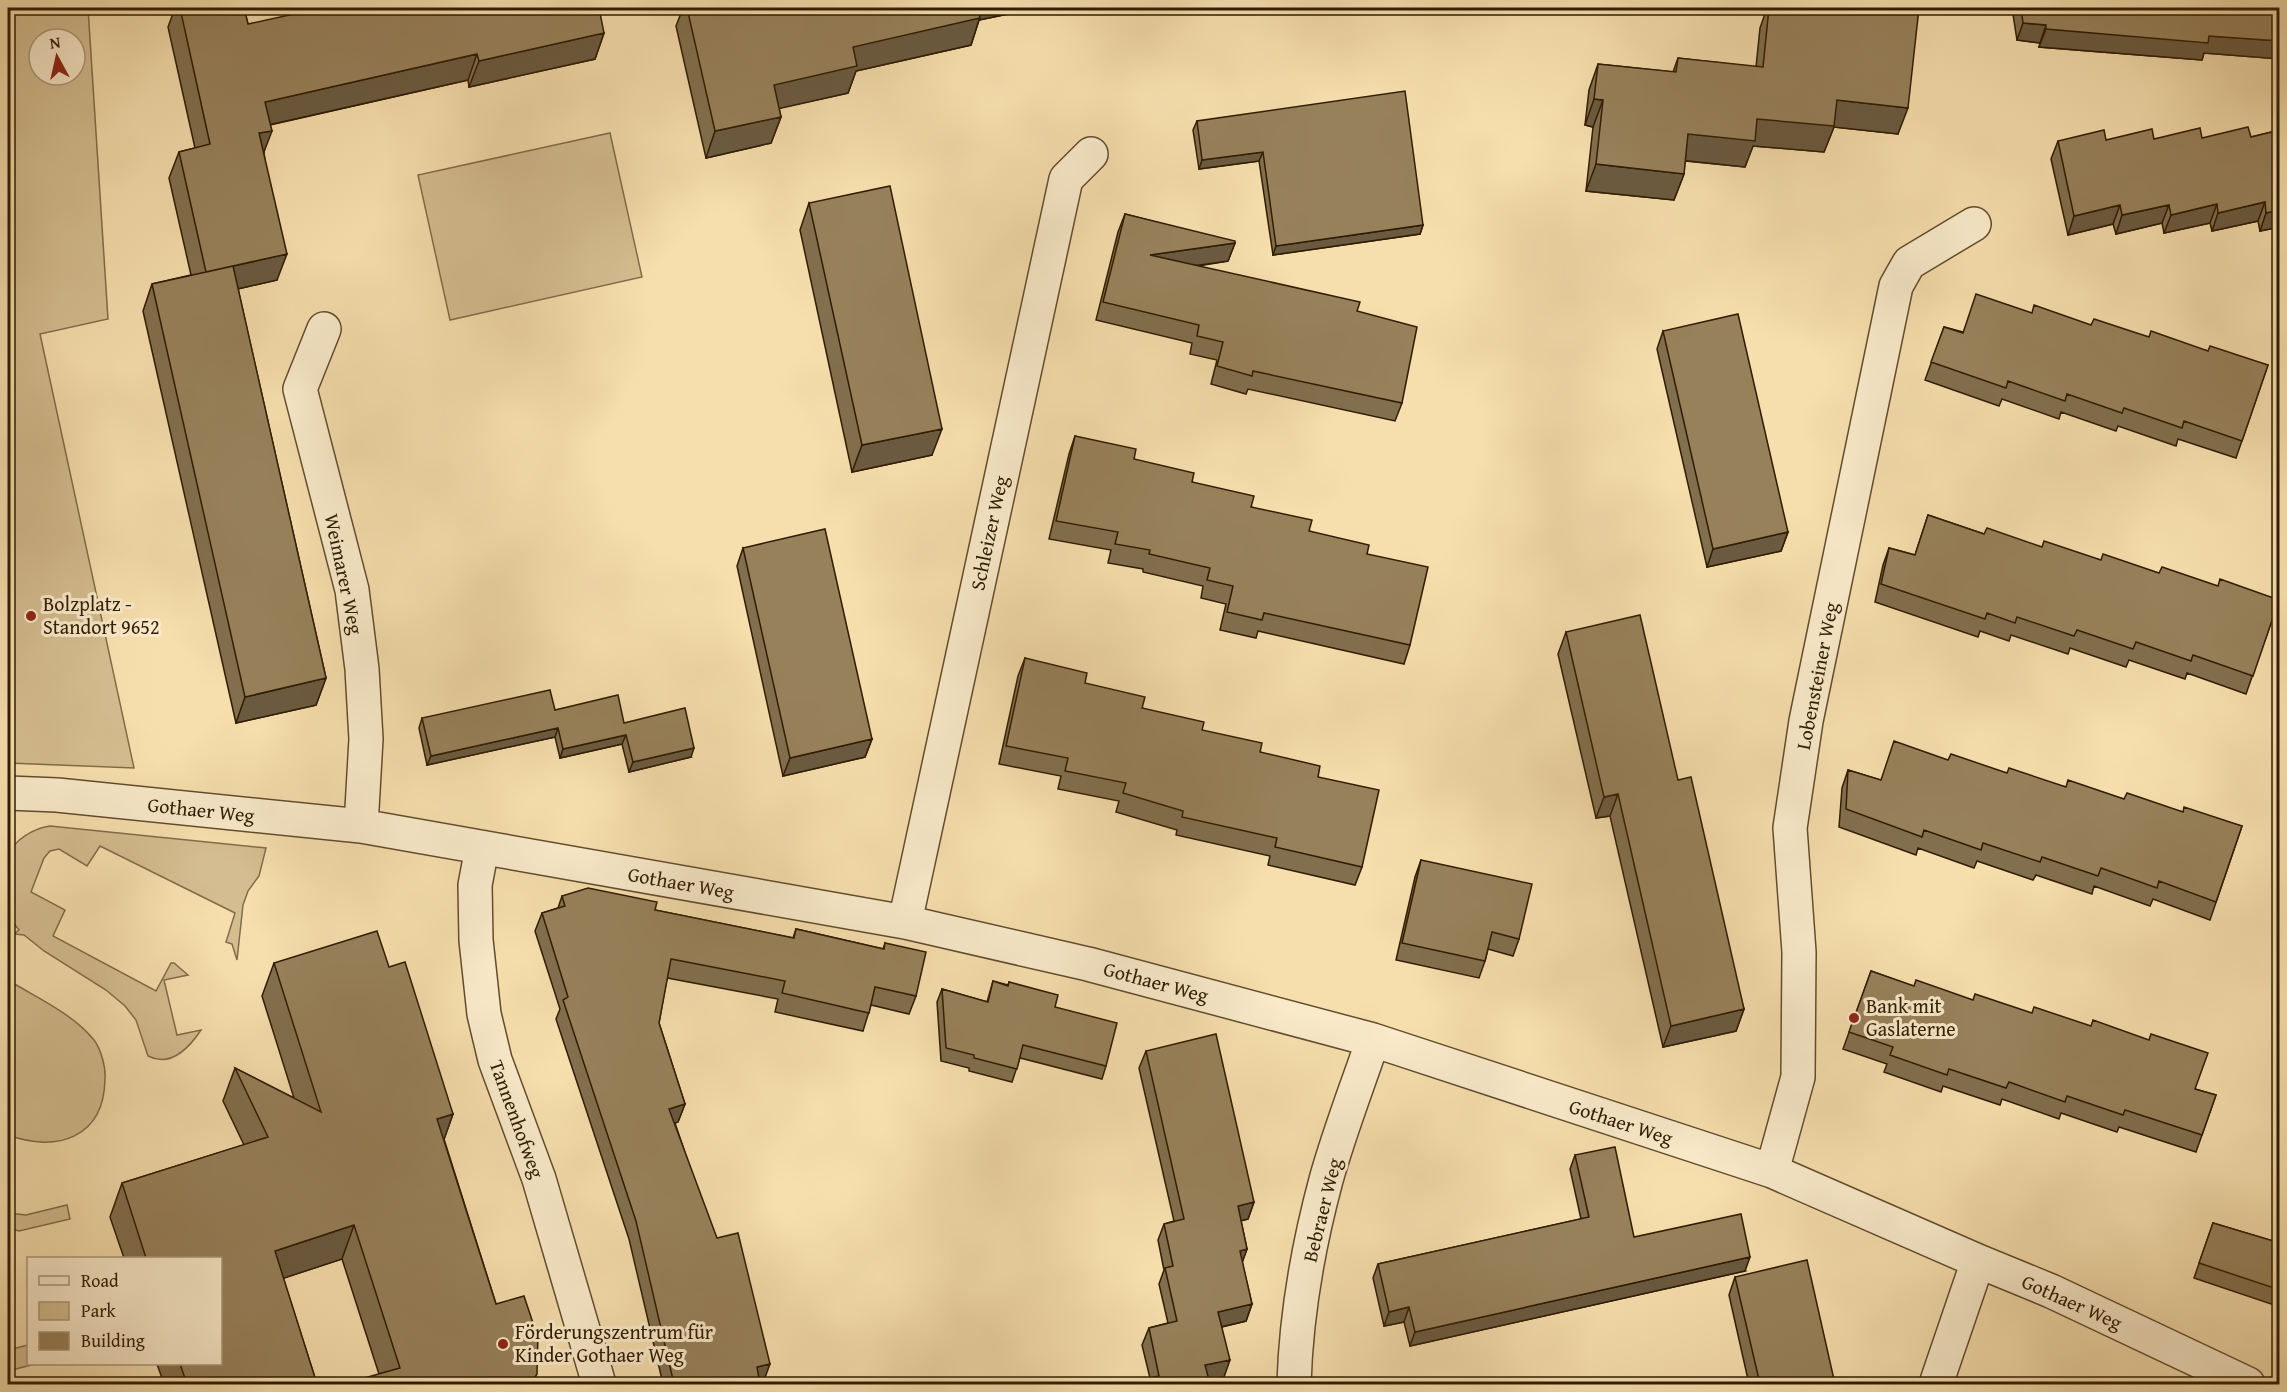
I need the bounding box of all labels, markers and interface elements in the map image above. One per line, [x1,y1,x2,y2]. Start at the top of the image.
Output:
north arrow [27,27,87,87]
text: N [48,29,62,55]
street label: Schleizer Weg [962,473,1015,593]
street label: Weimarer Weg [318,511,371,637]
place label: Bolzplatz - Standort 9652 [43,589,160,641]
street label: Lobensteiner Weg [1788,600,1845,752]
marker: Bolzplatz - Standort 9652 [24,609,38,623]
street label: Gothaer Weg [146,789,256,830]
street label: Gothaer Weg [626,859,736,906]
street label: Gothaer Weg [1101,954,1212,1009]
place label: Bank mit Gaslaterne [1866,991,1956,1043]
marker: Bank mit Gaslaterne [1847,1011,1861,1025]
street label: Tannenhofweg [483,1056,552,1182]
street label: Gothaer Weg [1566,1091,1677,1152]
street label: Bebraer Weg [1295,1155,1348,1265]
legend [27,1257,222,1365]
street label: Gothaer Weg [2017,1266,2127,1337]
text: Road [81,1267,119,1294]
text: Park [81,1297,117,1324]
place label: Förderungszentrum für Kinder Gothaer Weg [515,1317,713,1369]
text: Building [81,1327,145,1354]
marker: Förderungszentrum für Kinder Gothaer Weg [496,1337,510,1351]

